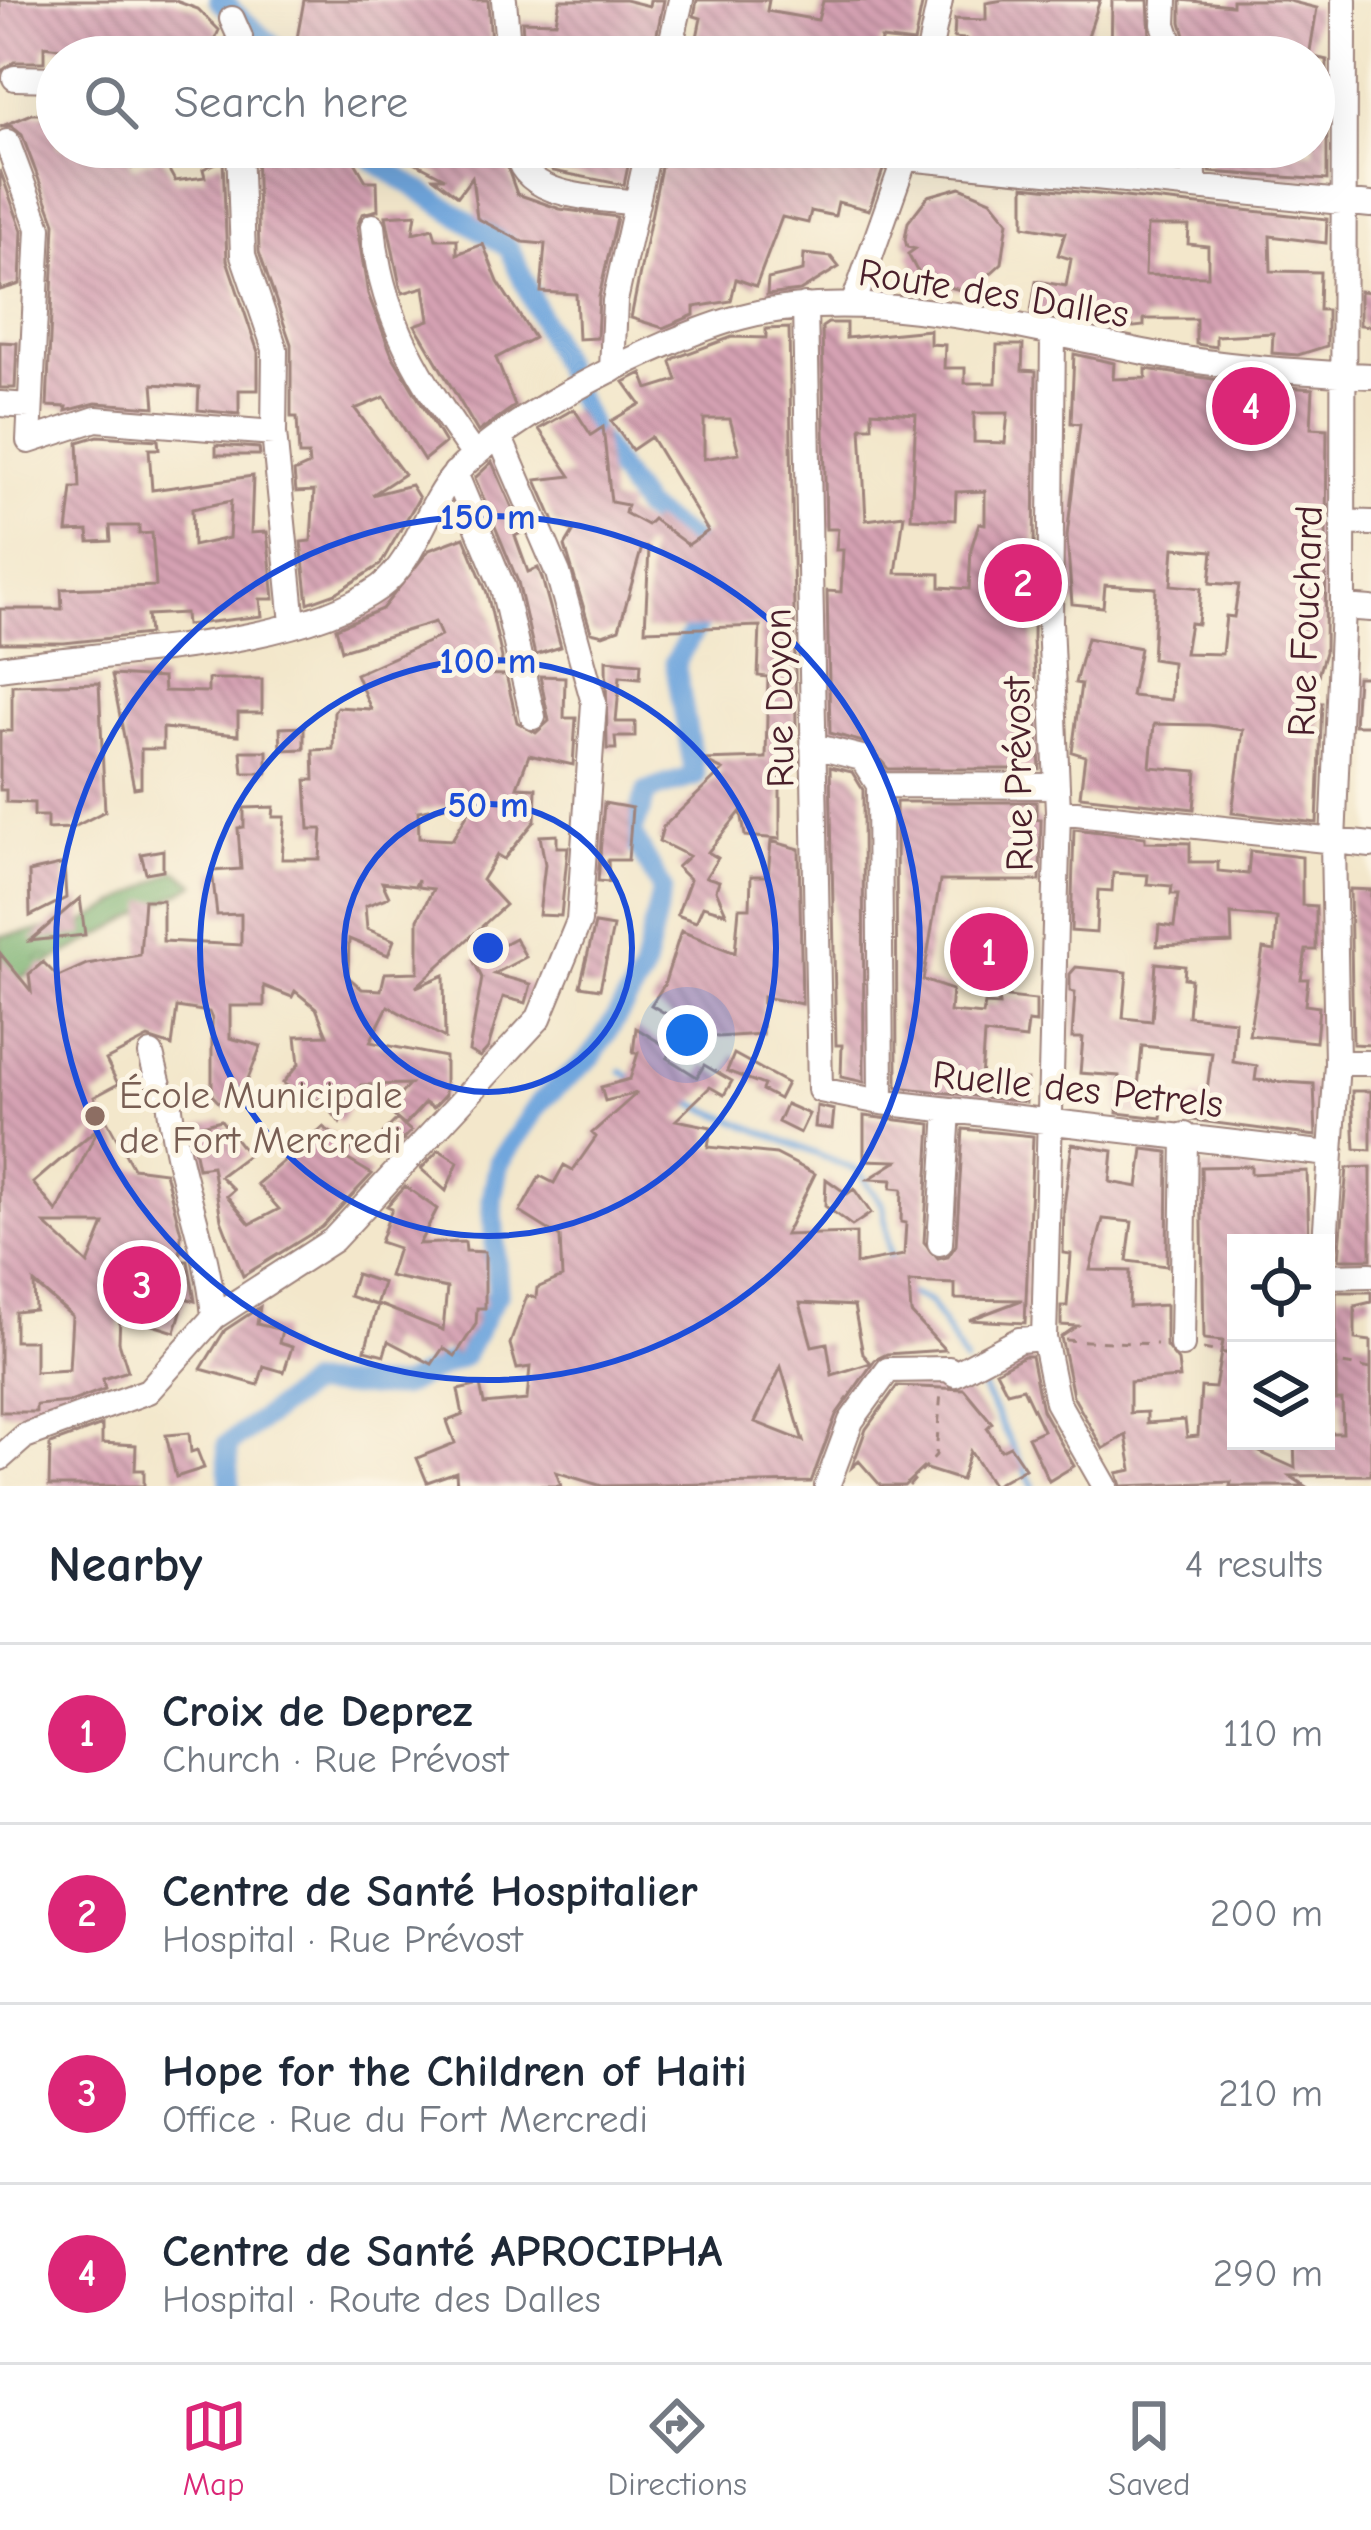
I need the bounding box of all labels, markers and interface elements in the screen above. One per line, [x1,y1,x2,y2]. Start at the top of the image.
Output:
search box [36,36,1335,168]
icon: search [78,69,144,135]
text: Search here [174,76,408,128]
street label: Route des Dalles [855,250,1132,337]
pin: 4 [1212,361,1290,451]
text: 150 m [440,497,536,538]
street label: Rue Fouchard [1279,505,1332,737]
pin: 2 [984,538,1062,628]
street label: Rue Doyon [755,608,804,788]
text: 100 m [440,641,536,682]
street label: Rue Prévost [994,674,1043,872]
text: 50 m [447,785,529,826]
pin: 1 [950,907,1028,997]
centre of rings [467,927,509,969]
your location [657,1005,717,1065]
street label: Ruelle des Petrels [930,1052,1225,1127]
place label: École Municipale de Fort Mercredi [119,1073,403,1163]
marker: École Municipale de Fort Mercredi [82,1103,108,1129]
map controls [1227,1234,1335,1450]
button: locate [1227,1234,1335,1342]
pin: 3 [103,1240,181,1330]
button: layers [1227,1342,1335,1450]
text: Nearby [48,1535,202,1594]
text: 4 results [1185,1542,1323,1587]
text: Croix de Deprez [162,1685,472,1737]
text: 1 [79,1711,95,1756]
text: 110 m [1223,1711,1323,1756]
text: Church · Rue Prévost [162,1737,508,1782]
text: Centre de Santé Hospitalier [162,1865,698,1917]
text: 2 [77,1891,97,1936]
text: 200 m [1210,1891,1323,1936]
text: Hospital · Rue Prévost [162,1917,523,1962]
text: Hope for the Children of Haiti [162,2045,747,2097]
text: 3 [77,2071,97,2116]
text: 210 m [1218,2071,1323,2116]
text: Office · Rue du Fort Mercredi [162,2097,648,2142]
text: Centre de Santé APROCIPHA [162,2225,722,2277]
text: 4 [78,2251,96,2296]
text: 290 m [1213,2251,1323,2296]
text: Hospital · Route des Dalles [162,2277,601,2322]
tab: Map [181,2393,247,2503]
tab: Directions [608,2393,747,2503]
tab: Saved [1108,2393,1190,2503]

